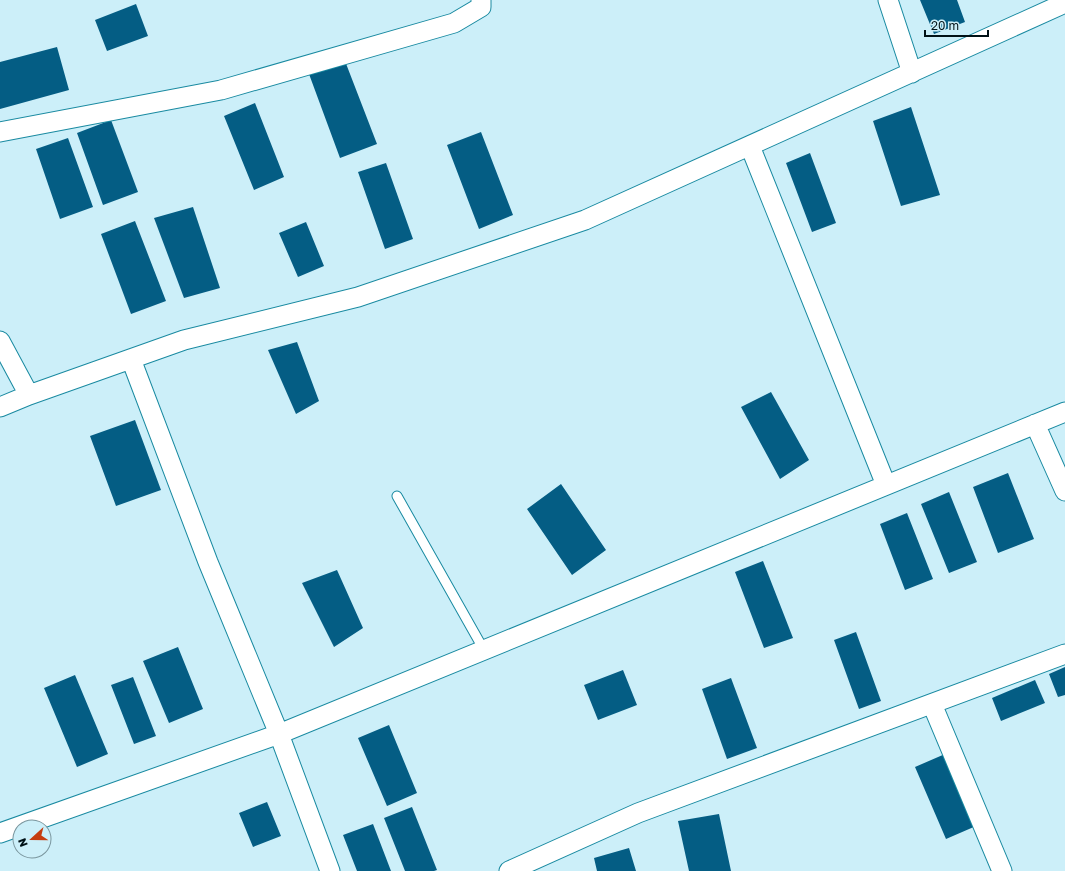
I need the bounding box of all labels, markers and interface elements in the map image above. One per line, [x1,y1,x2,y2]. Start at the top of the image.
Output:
scale bar [925,12,988,38]
text: 20 m [931,18,959,33]
north arrow [12,819,52,859]
text: N [15,837,30,849]

